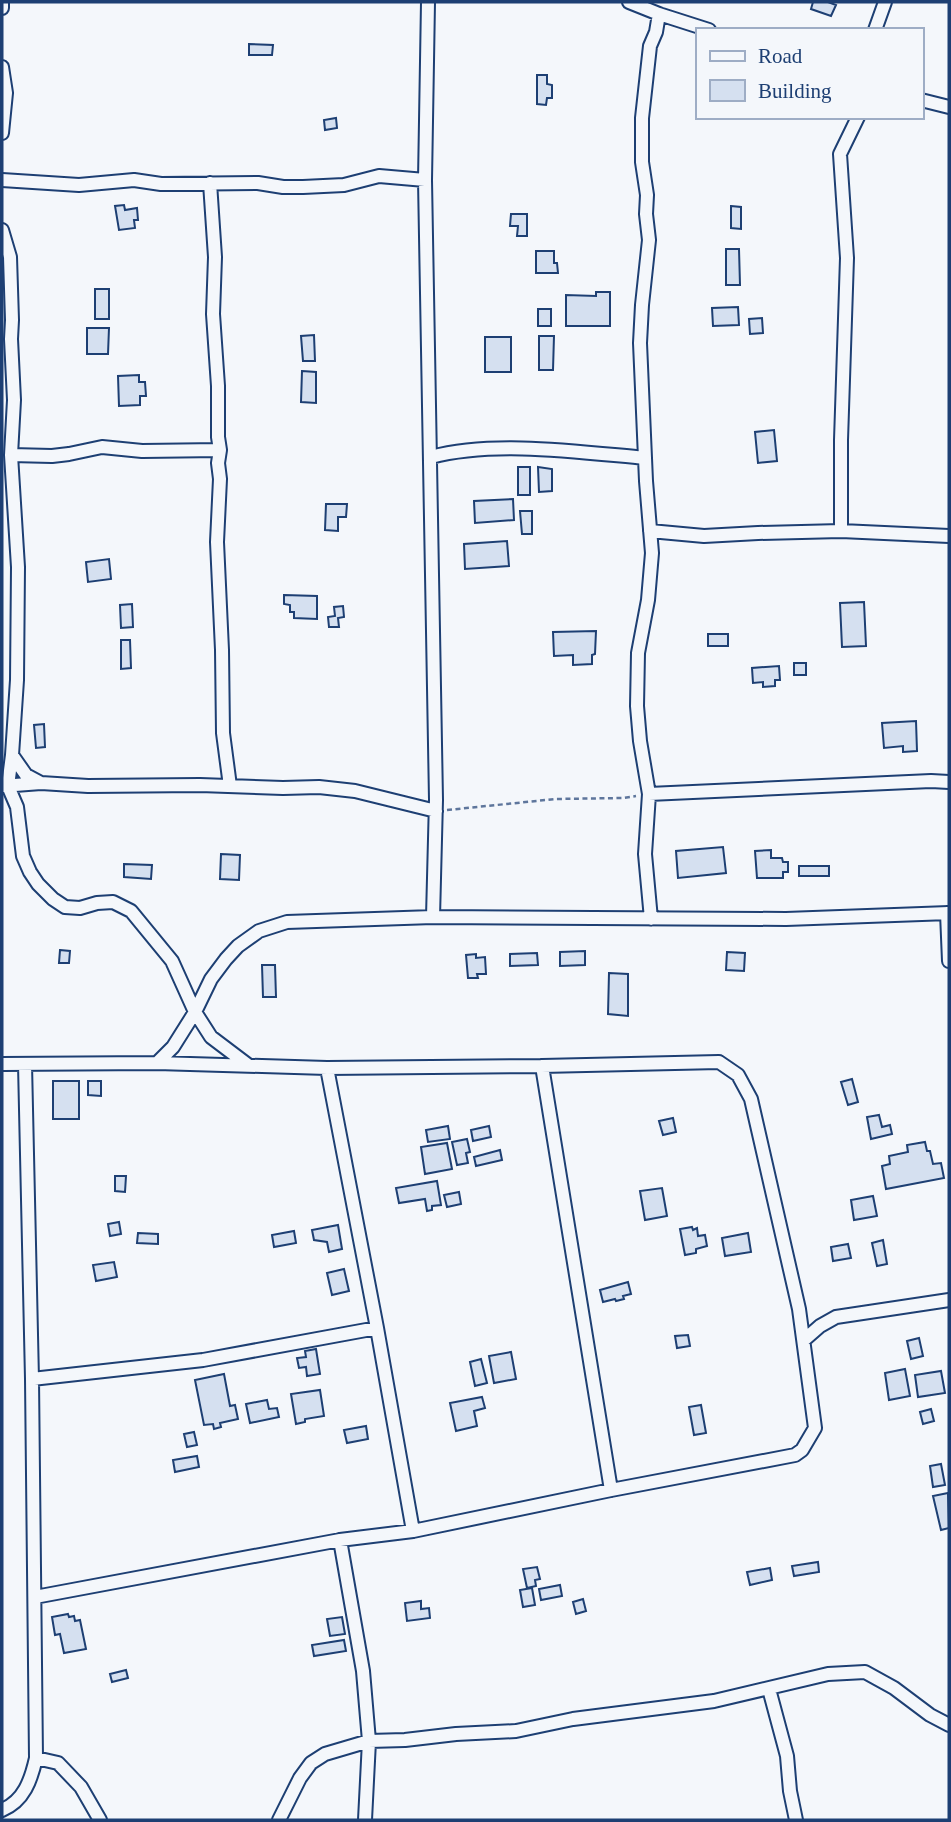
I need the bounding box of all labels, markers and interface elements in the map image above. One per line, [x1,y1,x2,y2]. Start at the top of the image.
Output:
legend [696,28,923,119]
text: Road [758,44,803,68]
text: Building [758,79,832,103]

